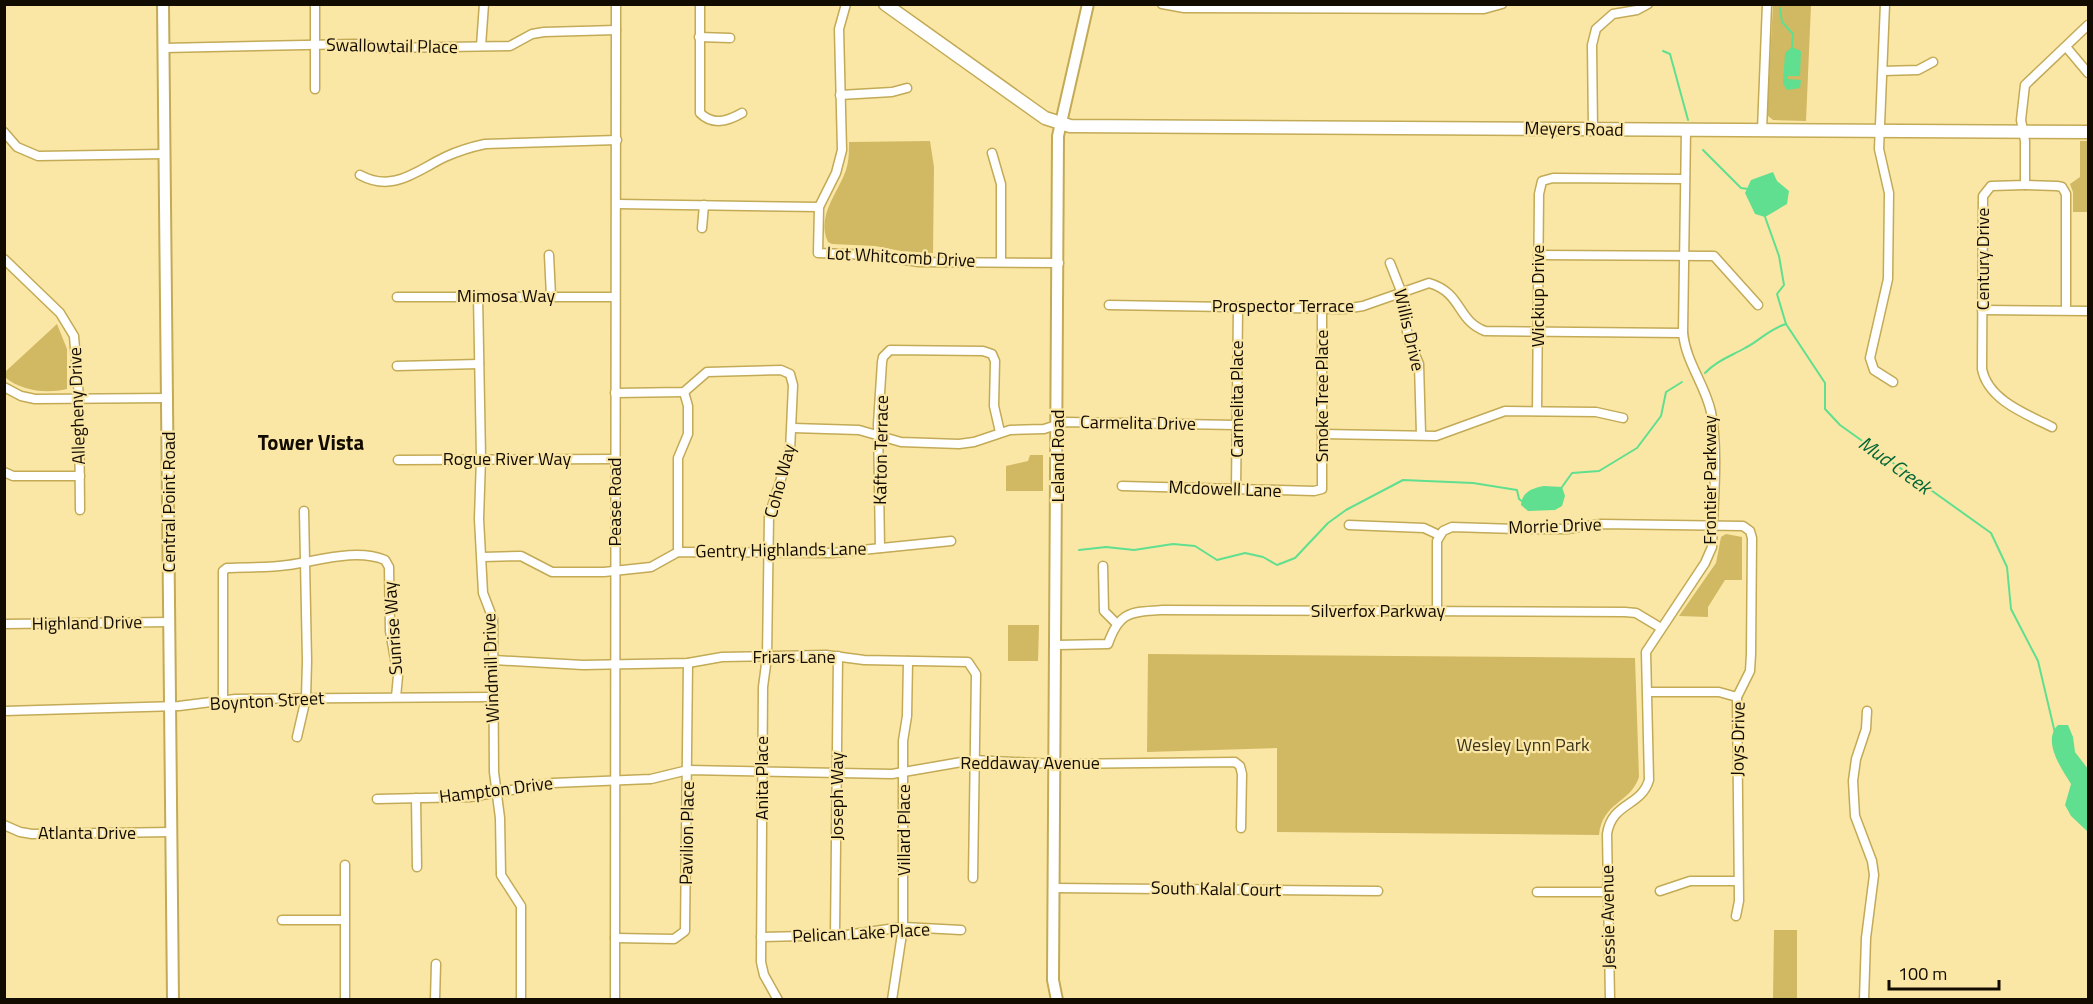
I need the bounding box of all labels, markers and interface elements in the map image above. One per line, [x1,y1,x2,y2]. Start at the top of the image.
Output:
street label: Swallowtail Place [326,31,458,60]
street label: Meyers Road [1524,114,1624,143]
street label: Century Drive [1969,208,1996,310]
street label: Lot Whitcomb Drive [826,239,976,274]
street label: Wickiup Drive [1524,245,1551,347]
street label: Mimosa Way [457,282,555,309]
street label: Willis Drive [1387,286,1432,374]
street label: Prospector Terrace [1212,292,1354,319]
street label: Smoke Tree Place [1308,330,1335,462]
street label: Carmelita Place [1223,340,1250,458]
street label: Allegheny Drive [61,347,92,465]
street label: Kafton Terrace [866,395,895,505]
street label: Carmelita Drive [1080,408,1196,437]
street label: Leland Road [1044,410,1071,502]
street label: Frontier Parkway [1696,415,1723,545]
district label: Tower Vista [258,426,365,458]
water label: Mud Creek [1852,428,1940,503]
street label: Central Point Road [155,432,182,572]
street label: Coho Way [757,441,802,521]
street label: Rogue River Way [443,445,571,472]
street label: Pease Road [601,457,628,547]
street label: Mcdowell Lane [1168,473,1282,504]
street label: Morrie Drive [1508,510,1602,541]
street label: Gentry Highlands Lane [695,535,867,564]
street label: Sunrise Way [376,580,409,676]
street label: Silverfox Parkway [1311,597,1446,624]
street label: Highland Drive [31,608,143,637]
street label: Windmill Drive [475,613,506,723]
street label: Friars Lane [752,643,836,670]
street label: Boynton Street [209,684,326,717]
street label: Joys Drive [1723,701,1752,777]
park label: Wesley Lynn Park [1456,731,1590,758]
street label: Anita Place [748,736,775,820]
street label: Reddaway Avenue [960,749,1100,776]
street label: Joseph Way [823,751,850,840]
street label: Hampton Drive [437,769,554,810]
street label: Pavilion Place [672,781,701,885]
street label: Villard Place [890,784,917,876]
street label: Atlanta Drive [38,819,136,846]
street label: Jessie Avenue [1593,865,1622,969]
street label: South Kalal Court [1151,874,1282,903]
street label: Pelican Lake Place [791,915,931,950]
scale bar [1889,953,1998,991]
text: 100 m [1898,960,1947,987]

